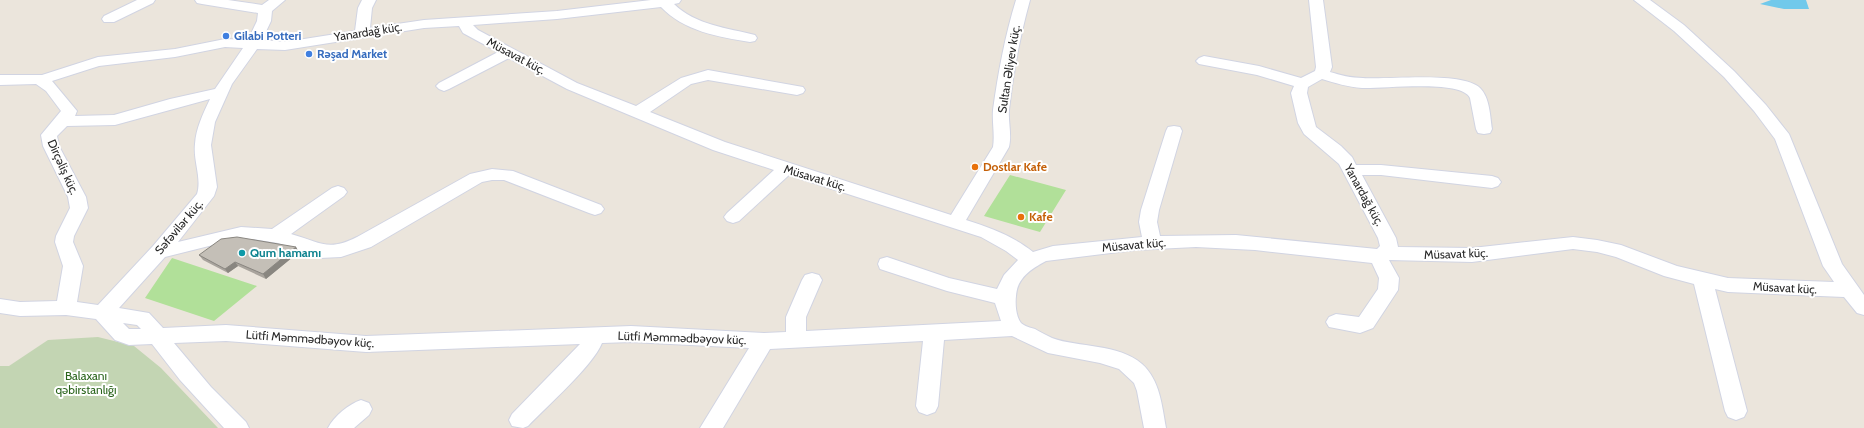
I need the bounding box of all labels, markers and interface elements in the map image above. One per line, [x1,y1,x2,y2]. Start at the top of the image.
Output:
street label: Yanardağ küç. [332,19,403,44]
street label: Sultan Əliyev küç. [994,24,1023,114]
place label: Gilabi Potteri [234,28,302,43]
marker: Gilabi Potteri [221,31,231,41]
street label: Müsavat küç. [484,34,548,77]
place label: Rəşad Market [317,46,387,61]
marker: Rəşad Market [304,49,314,59]
street label: Dirçəliş küç. [45,137,82,197]
place label: Dostlar Kafe [983,159,1047,174]
street label: Yanardağ küç. [1341,160,1388,228]
street label: Müsavat küç. [782,161,848,194]
marker: Dostlar Kafe [970,162,980,172]
street label: Səfəvilər küç. [151,196,206,257]
place label: Kafe [1029,209,1053,224]
marker: Kafe [1016,212,1026,222]
street label: Müsavat küç. [1101,234,1167,255]
place label: Qum hamamı [250,245,321,260]
street label: Müsavat küç. [1424,245,1488,262]
marker: Qum hamamı [237,248,247,258]
street label: Müsavat küç. [1753,278,1817,297]
street label: Lütfi Məmmədbəyov küç. [245,327,375,350]
street label: Lütfi Məmmədbəyov küç. [617,328,747,347]
park label: Balaxanı qəbirstanlığı [55,368,117,397]

